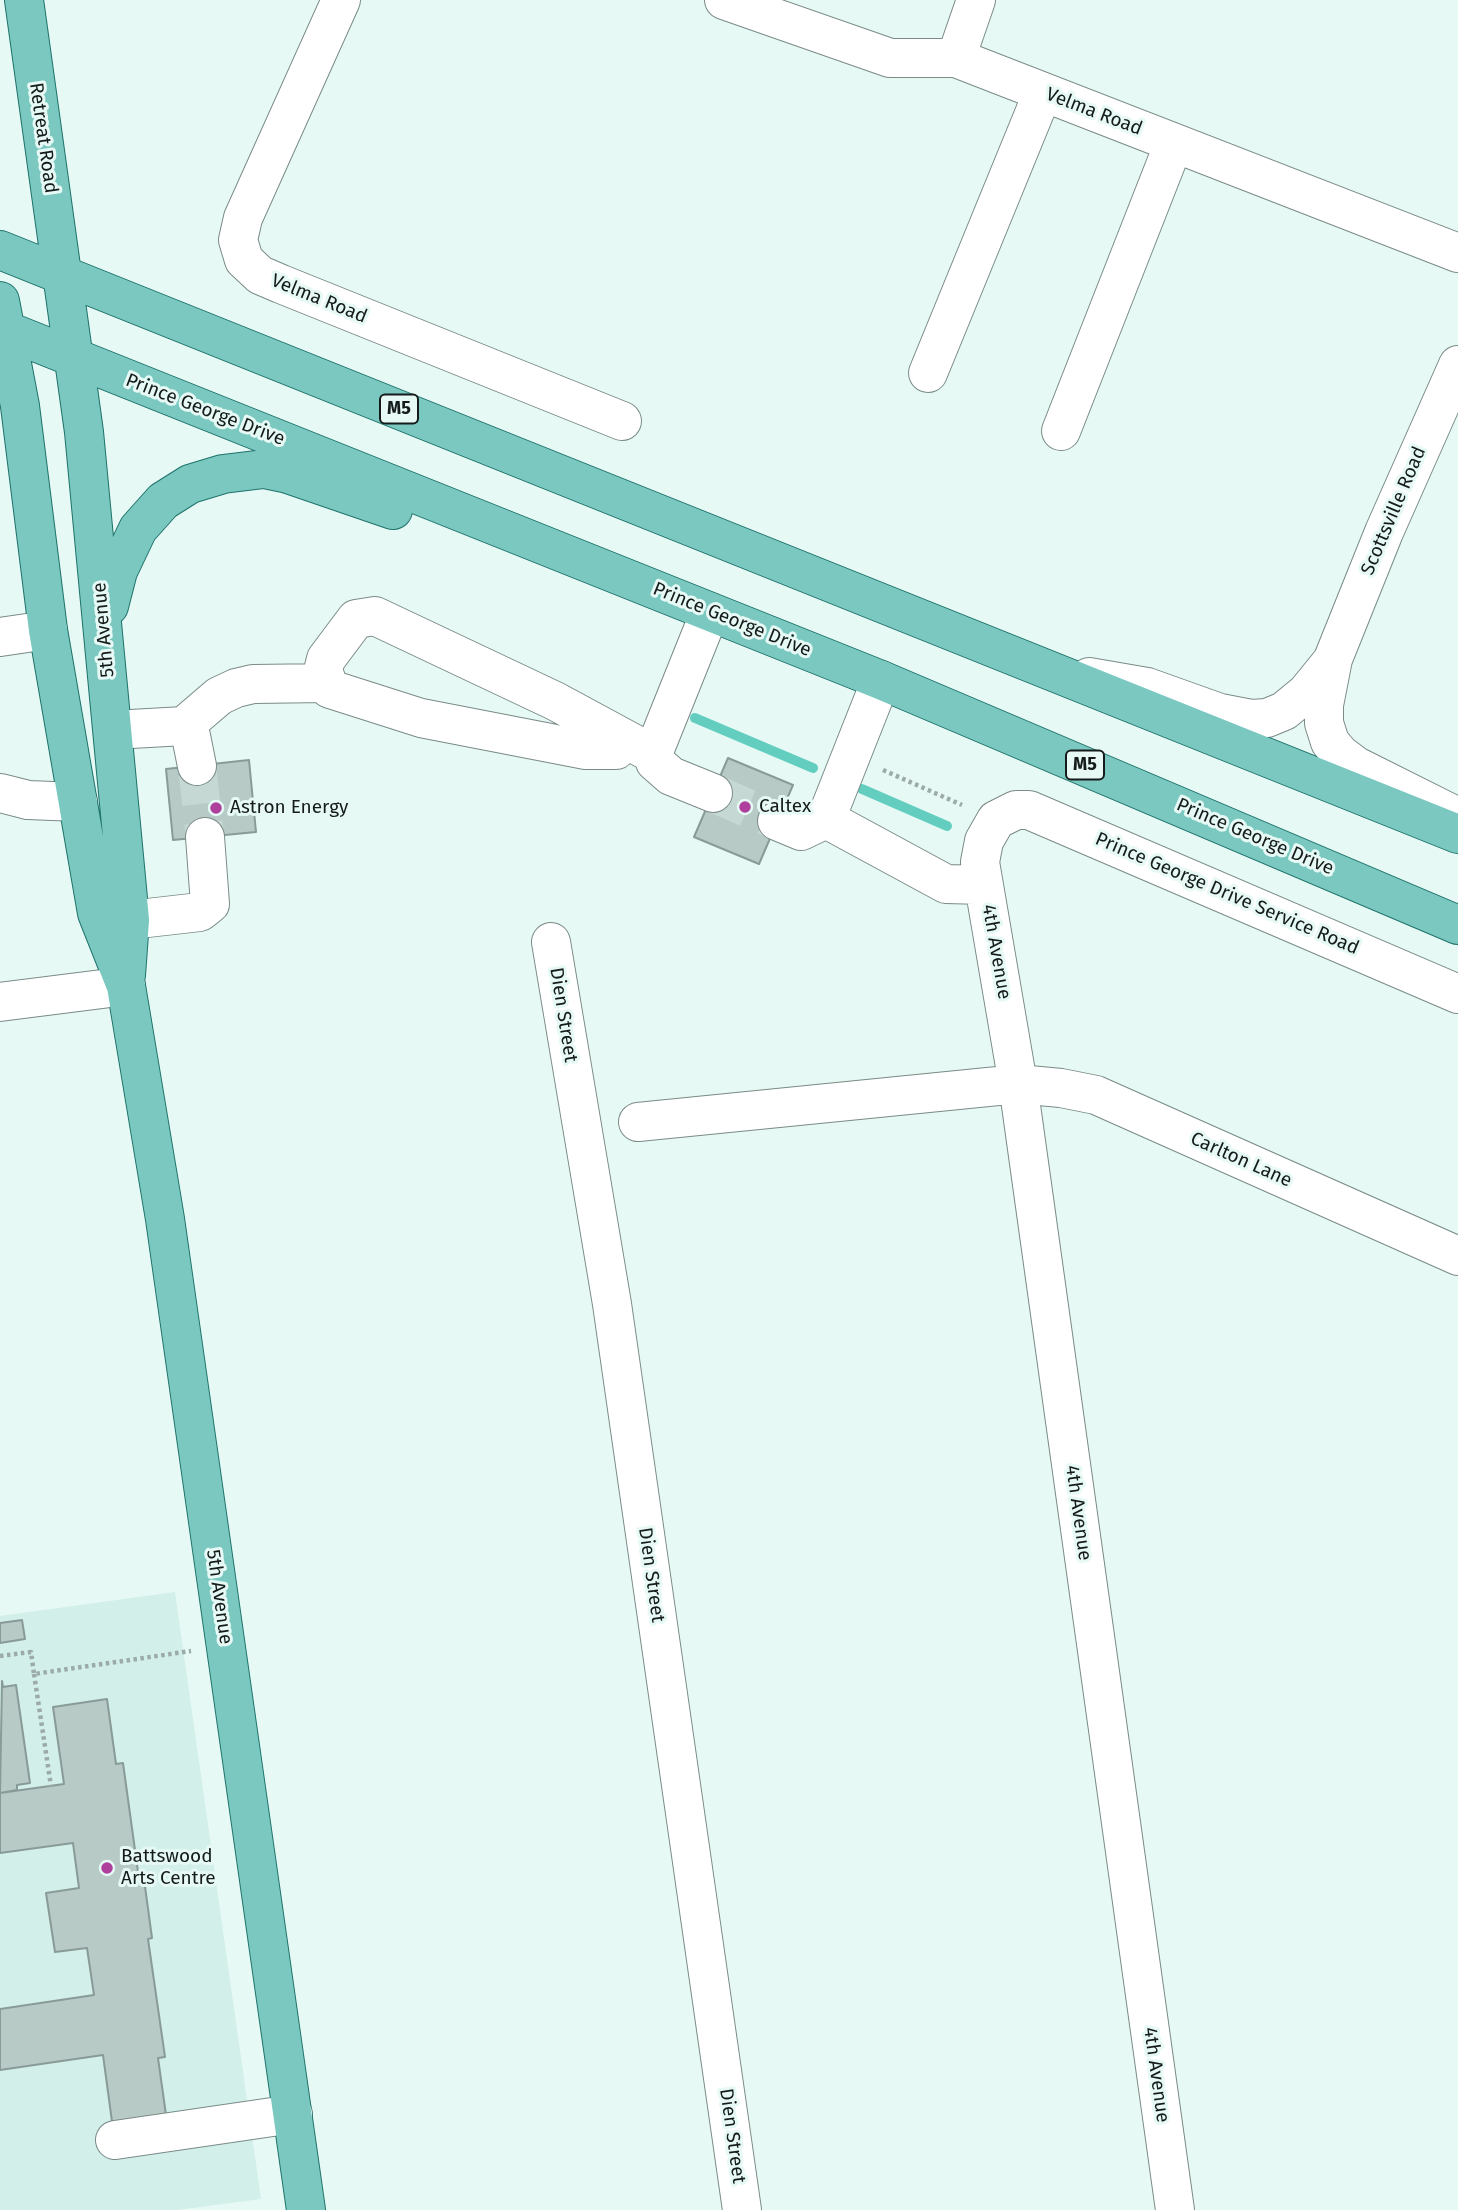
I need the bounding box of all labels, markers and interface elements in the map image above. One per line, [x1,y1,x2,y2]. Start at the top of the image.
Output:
street label: Retreat Road [24,81,62,195]
street label: Velma Road [1043,83,1145,141]
street label: Velma Road [268,269,370,329]
street label: Prince George Drive [122,369,288,451]
road number: M5 [380,394,418,424]
street label: Scottsville Road [1357,443,1431,579]
street label: Prince George Drive [650,578,814,662]
street label: 5th Avenue [88,581,120,679]
road number: M5 [1066,750,1104,780]
street label: Prince George Drive [1173,794,1337,880]
place label: Caltex [759,796,811,818]
place label: Astron Energy [230,797,348,819]
marker: Caltex [737,799,753,815]
marker: Astron Energy [208,800,224,816]
street label: Prince George Drive Service Road [1092,828,1362,960]
street label: 4th Avenue [976,903,1016,1001]
street label: Dien Street [544,966,582,1064]
street label: Carlton Lane [1187,1127,1295,1193]
street label: 4th Avenue [1060,1464,1096,1562]
street label: Dien Street [633,1526,669,1624]
street label: 5th Avenue [201,1548,237,1646]
place label: Battswood Arts Centre [121,1846,216,1890]
marker: Battswood Arts Centre [99,1860,115,1876]
street label: 4th Avenue [1138,2026,1174,2124]
street label: Dien Street [714,2087,750,2185]

